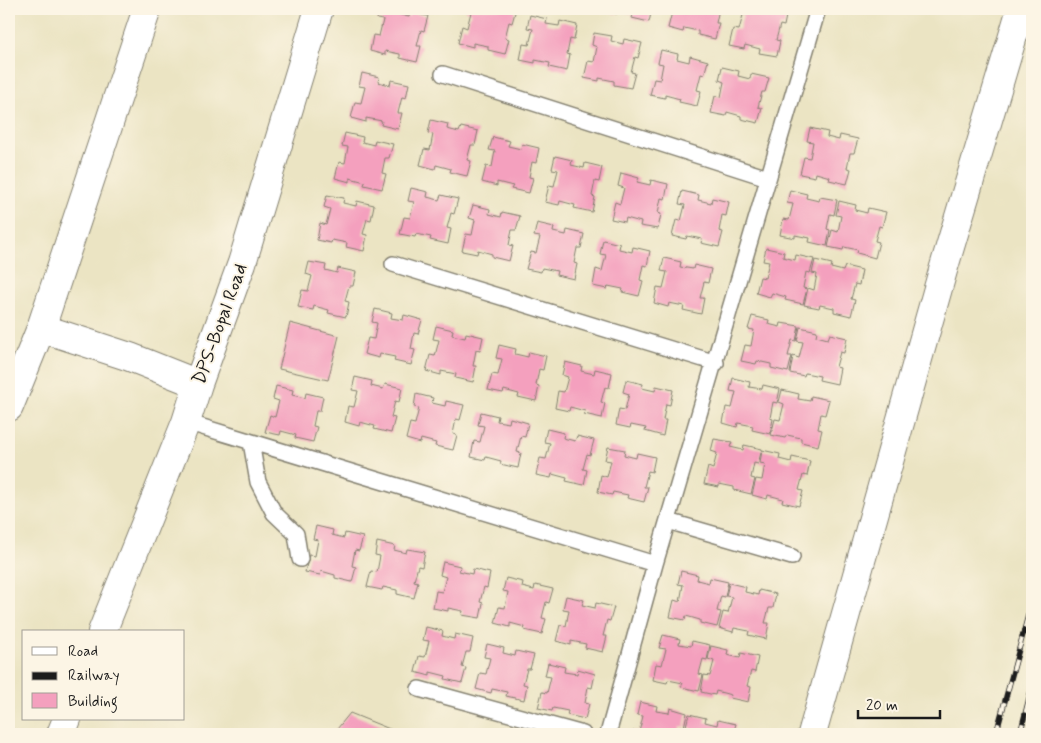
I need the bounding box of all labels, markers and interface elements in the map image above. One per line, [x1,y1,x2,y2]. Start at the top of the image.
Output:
street label: DPS-Bopal Road [187,260,253,388]
legend [22,630,185,720]
text: Road [68,642,98,662]
text: Railway [68,666,120,686]
scale bar [858,688,941,720]
text: Building [68,692,118,713]
text: 20 m [866,696,898,716]

